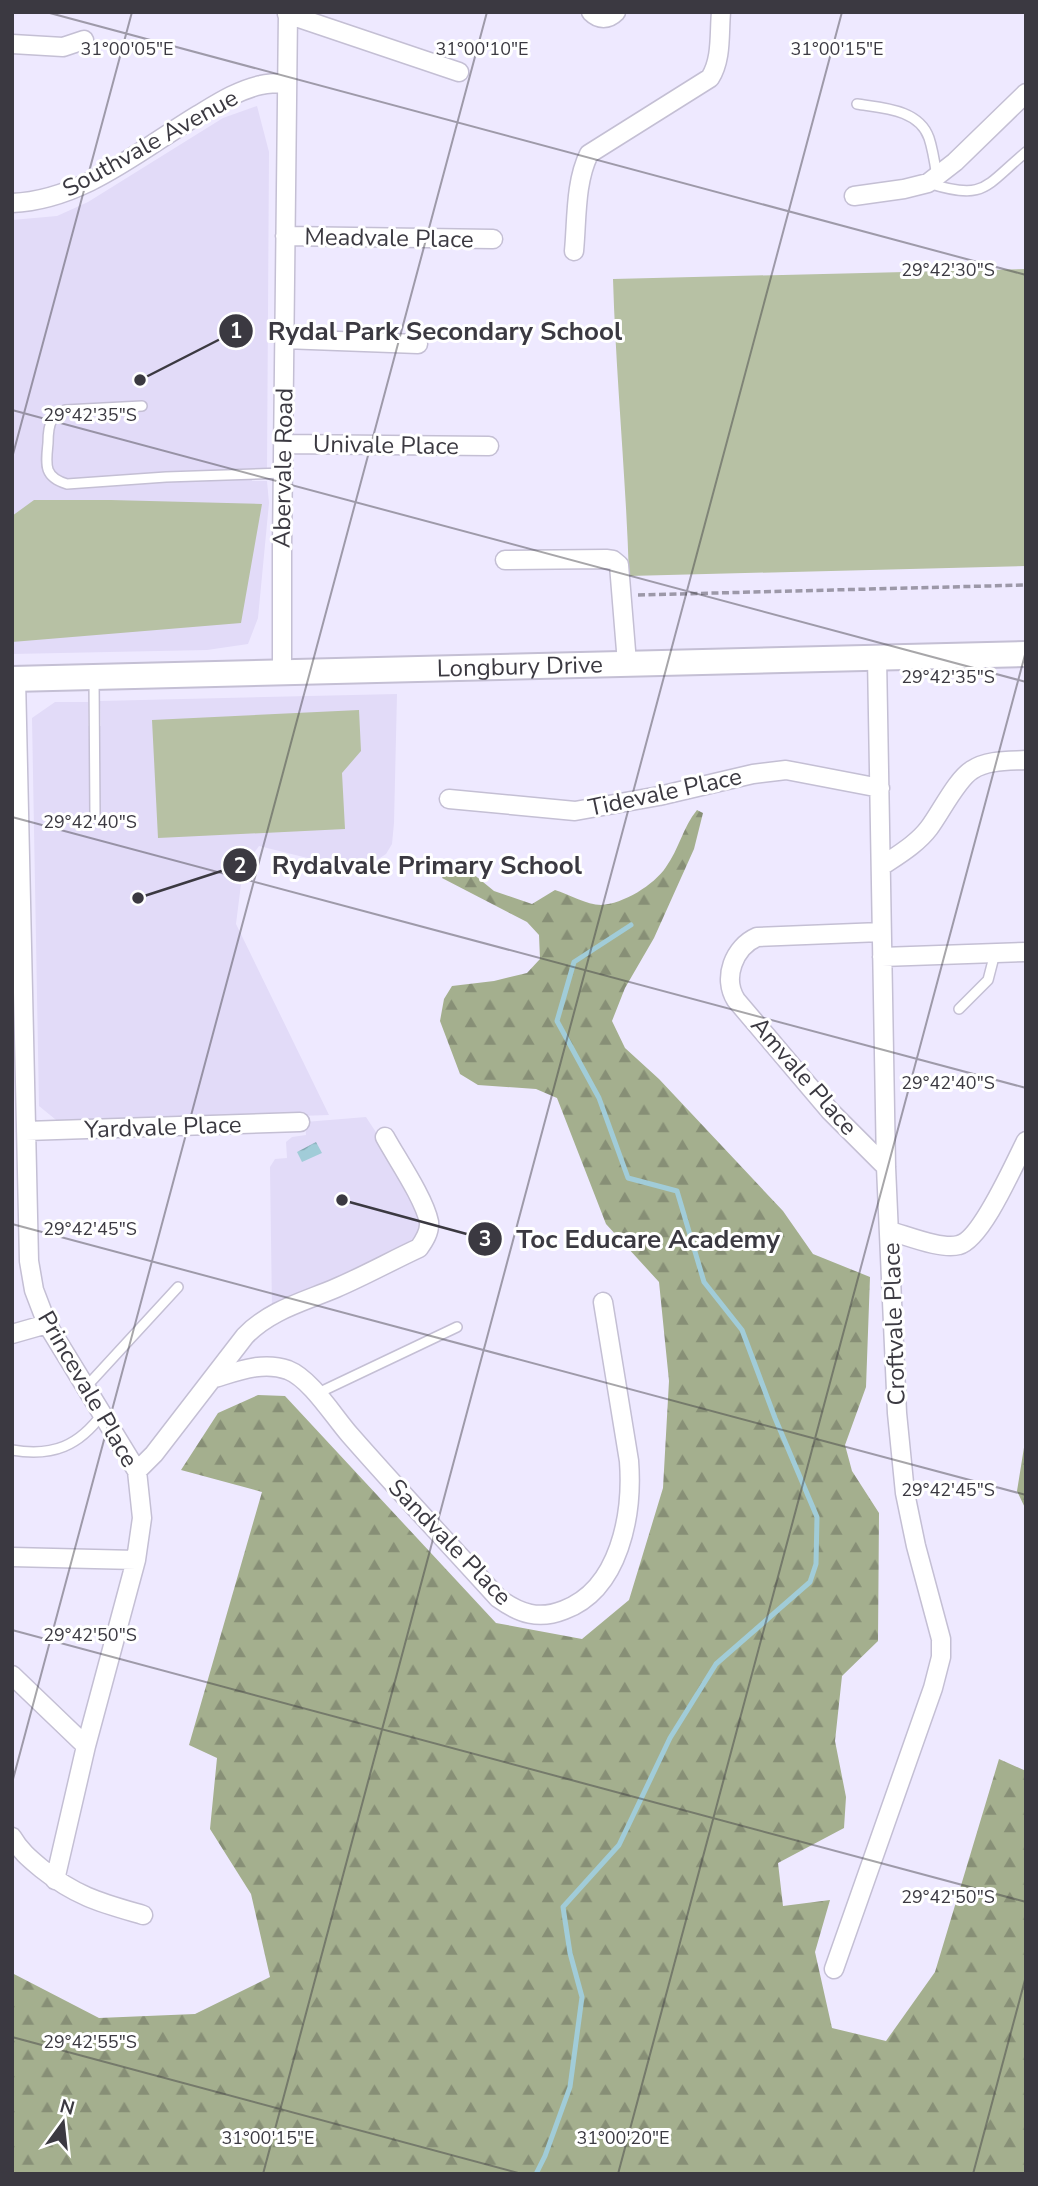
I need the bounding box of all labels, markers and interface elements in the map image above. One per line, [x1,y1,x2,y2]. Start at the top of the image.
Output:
text: 31°00'05"E [81,37,174,61]
text: 31°00'10"E [436,37,529,61]
text: 31°00'15"E [791,37,884,61]
street label: Southvale Avenue [57,82,243,204]
street label: Meadvale Place [304,221,474,255]
text: 29°42'30"S [901,258,995,282]
callout: Rydal Park Secondary School [218,307,636,354]
text: Rydal Park Secondary School [268,314,623,349]
text: 1 [230,317,242,345]
street label: Abervale Road [266,388,300,548]
text: 29°42'35"S [43,403,137,427]
street label: Univale Place [313,428,459,462]
street label: Longbury Drive [436,648,603,685]
text: 29°42'35"S [901,665,995,689]
street label: Tidevale Place [585,760,745,824]
text: 29°42'40"S [43,810,137,834]
callout: Rydalvale Primary School [222,842,596,889]
text: Rydalvale Primary School [272,848,583,883]
text: 2 [234,852,246,880]
street label: Amvale Place [744,1010,864,1142]
text: 29°42'40"S [901,1071,995,1095]
street label: Yardvale Place [83,1108,242,1146]
callout: Toc Educare Academy [468,1215,794,1262]
text: 29°42'45"S [43,1217,137,1241]
text: Toc Educare Academy [516,1222,780,1257]
text: 3 [479,1225,491,1253]
street label: Croftvale Place [875,1242,913,1406]
street label: Princevale Place [30,1305,146,1473]
street label: Sandvale Place [381,1472,519,1612]
text: 29°42'45"S [901,1478,995,1502]
text: 29°42'50"S [43,1623,137,1647]
text: 29°42'50"S [901,1885,995,1909]
text: 29°42'55"S [43,2030,137,2054]
north arrow [28,2088,98,2158]
text: N [57,2093,77,2122]
text: 31°00'15"E [222,2126,315,2150]
text: 31°00'20"E [577,2126,670,2150]

